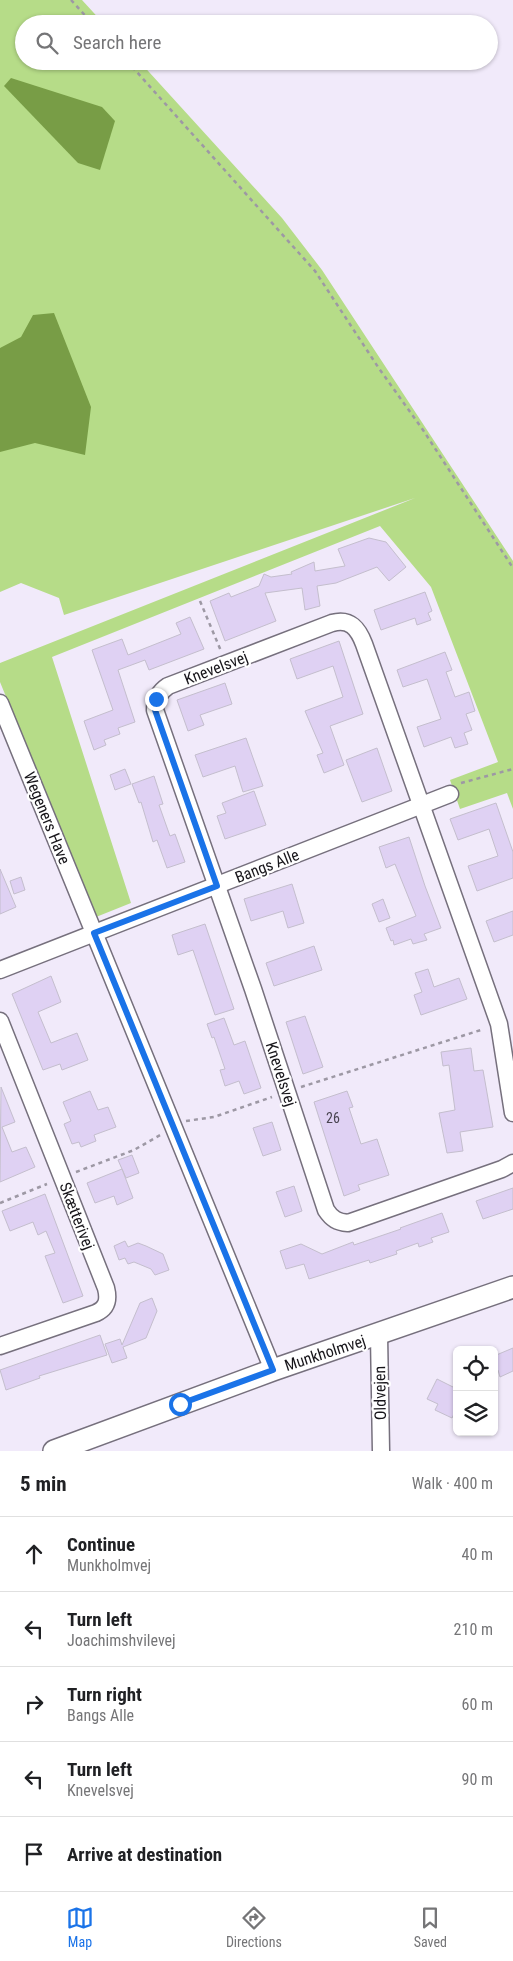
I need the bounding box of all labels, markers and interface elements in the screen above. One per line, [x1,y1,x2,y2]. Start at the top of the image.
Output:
search box [15,15,498,70]
icon: search [33,29,61,57]
text: Search here [73,31,161,54]
street label: Knevelsvej [181,647,251,689]
route end [145,688,168,711]
street label: Wegeners Have [20,769,74,867]
street label: Bangs Alle [232,845,302,887]
street label: Knevelsvej [262,1039,300,1109]
house number: 26 [326,1110,340,1126]
street label: Skætterivej [55,1180,99,1252]
street label: Munkholmvej [282,1331,368,1375]
map controls [453,1346,498,1436]
button: locate [453,1346,498,1391]
street label: Oldvejen [370,1366,390,1420]
button: layers [453,1391,498,1436]
route start [169,1393,192,1416]
text: 5 min [20,1472,67,1496]
text: Walk · 400 m [412,1474,493,1493]
text: Continue [67,1533,135,1556]
icon: ahead [20,1540,48,1568]
text: 40 m [461,1545,493,1564]
text: Munkholmvej [67,1556,151,1575]
text: Turn left [67,1608,132,1631]
icon: left [20,1615,48,1643]
text: 210 m [454,1620,493,1639]
text: Joachimshvilevej [67,1631,176,1650]
text: Turn right [67,1683,142,1706]
icon: right [20,1690,48,1718]
text: 60 m [461,1695,493,1714]
text: Bangs Alle [67,1706,134,1725]
text: Turn left [67,1758,132,1781]
icon: left [20,1765,48,1793]
text: 90 m [461,1770,493,1789]
text: Knevelsvej [67,1781,134,1800]
icon: arrive [20,1840,48,1868]
text: Arrive at destination [67,1843,222,1866]
tab: Map [66,1904,94,1950]
tab: Directions [226,1904,282,1950]
tab: Saved [414,1904,447,1950]

